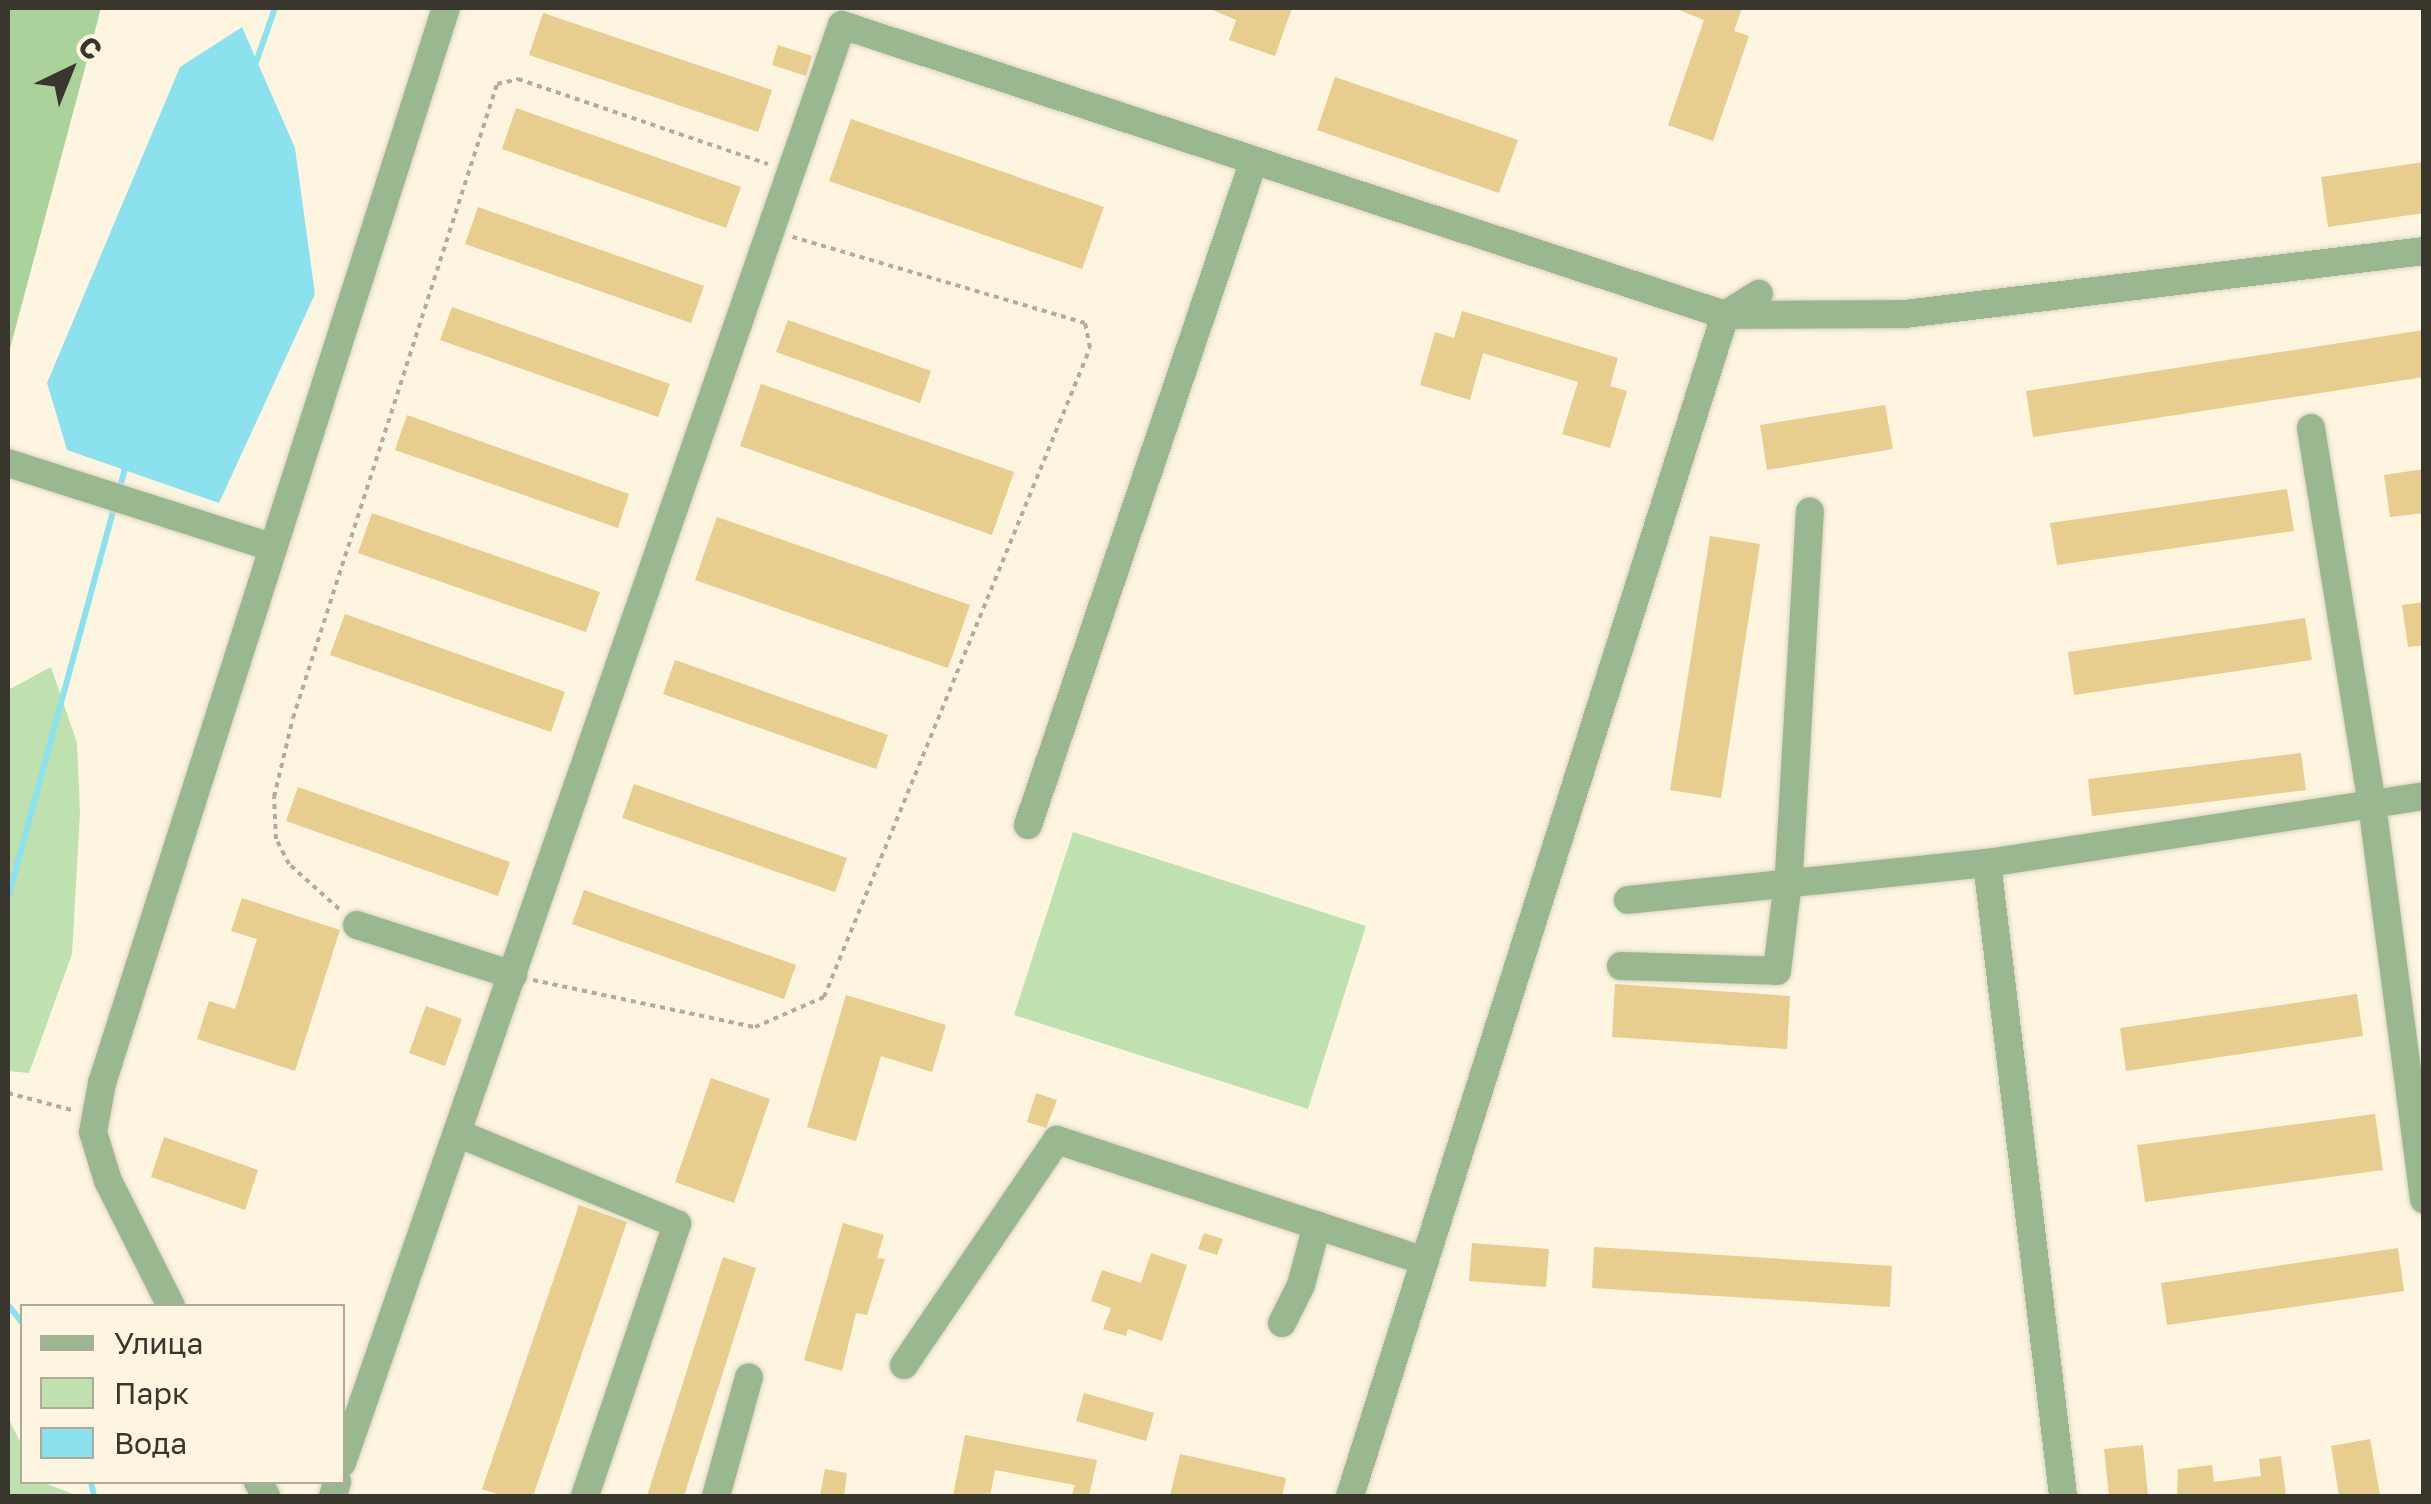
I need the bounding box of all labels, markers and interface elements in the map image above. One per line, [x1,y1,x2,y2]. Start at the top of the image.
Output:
north arrow [20,20,120,120]
text: С [72,29,109,67]
legend [20,1304,345,1484]
text: Улица [114,1325,203,1361]
text: Парк [114,1375,189,1411]
text: Вода [114,1425,187,1461]

